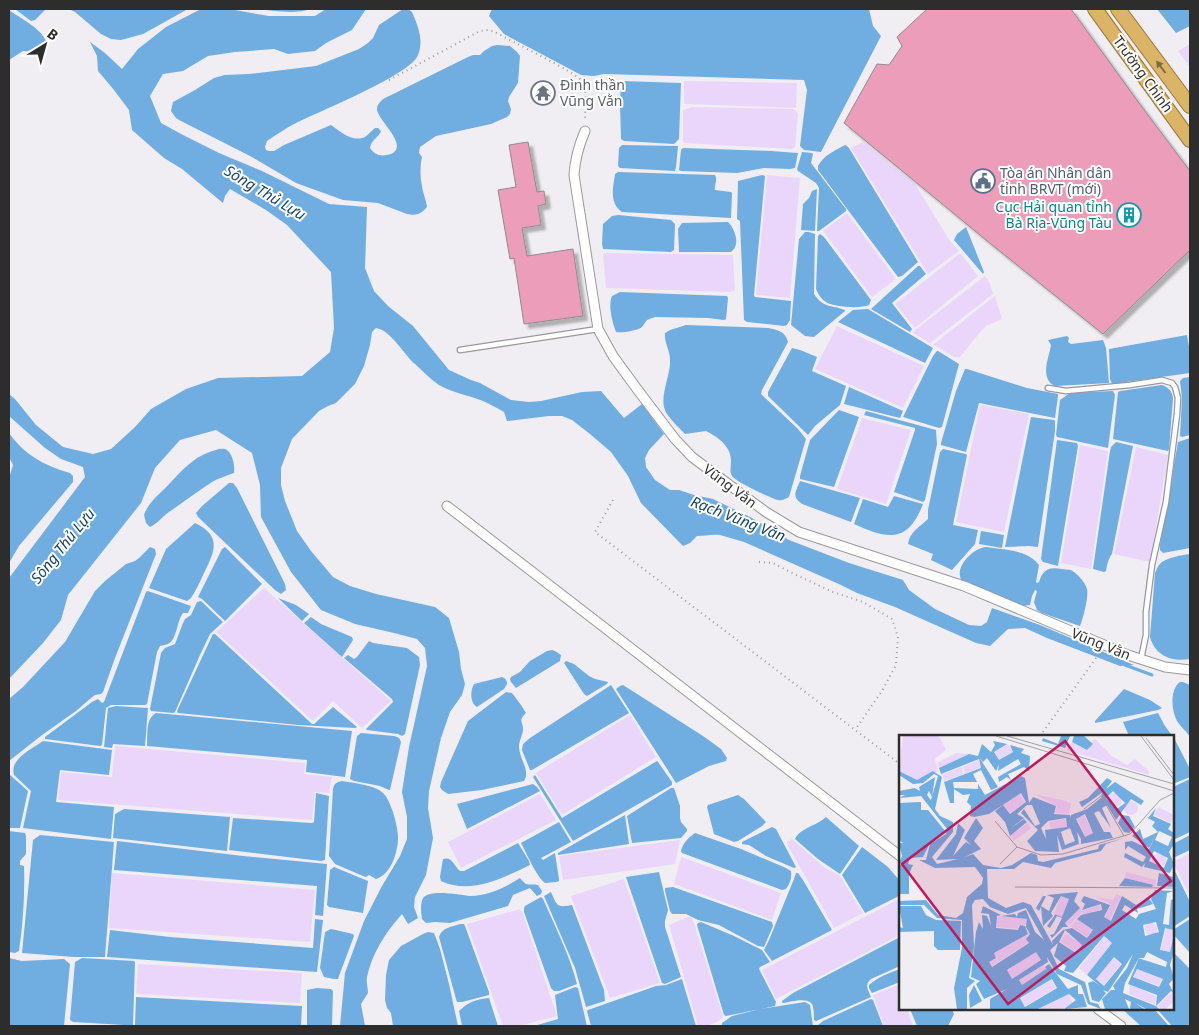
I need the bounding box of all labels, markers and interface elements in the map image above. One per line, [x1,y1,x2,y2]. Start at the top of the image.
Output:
north arrow [20,20,70,70]
text: B [44,24,63,45]
street label: Trường Chinh [1109,32,1178,116]
one-way arrow [1156,60,1166,74]
place label: Đình thần Vũng Vằn [560,75,625,110]
temple icon: Đình thần Vũng Vằn [530,80,556,106]
water label: Sông Thủ Lựu [221,160,310,224]
place label: Tòa án Nhân dân tỉnh BRVT (mới) [1000,163,1111,198]
public building icon: Tòa án Nhân dân tỉnh BRVT (mới) [970,168,996,194]
place label: Cục Hải quan tỉnh Bà Rịa-Vũng Tàu [995,197,1112,232]
building icon: Cục Hải quan tỉnh Bà Rịa-Vũng Tàu [1116,202,1142,228]
street label: Vũng Vằn [700,459,761,512]
water label: Rạch Vũng Vằn [688,491,789,545]
water label: Sông Thủ Lựu [26,503,99,587]
street label: Vũng Vằn [1069,623,1134,664]
inset map [899,735,1174,1010]

